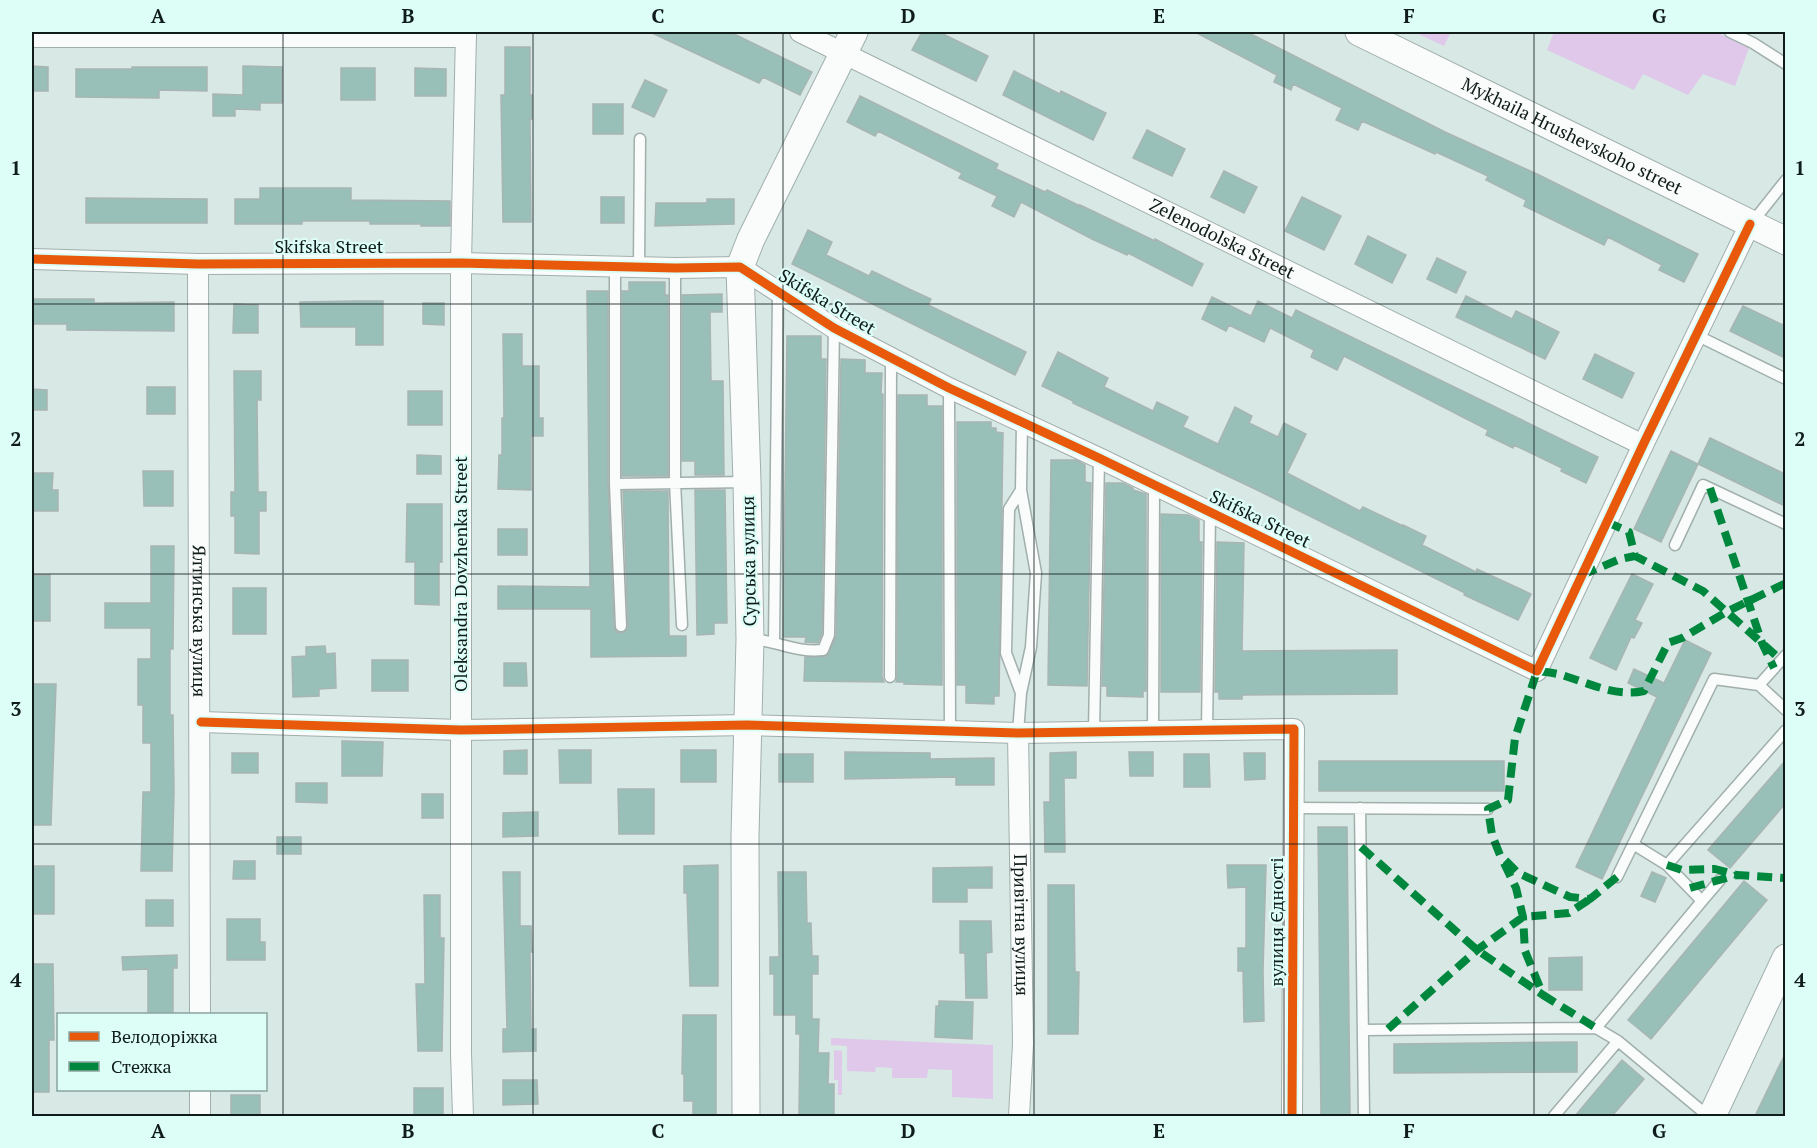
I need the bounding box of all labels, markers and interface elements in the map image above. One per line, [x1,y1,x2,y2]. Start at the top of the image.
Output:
text: A [151,2,166,29]
text: B [402,2,415,29]
text: C [651,2,665,29]
text: D [901,2,915,29]
text: E [1153,2,1165,29]
text: F [1403,2,1415,29]
text: G [1652,2,1666,29]
street label: Mykhaila Hrushevskoho street [1458,71,1687,200]
text: 1 [10,154,22,181]
text: 1 [1794,154,1806,181]
street label: Zelenodolska Street [1146,192,1299,284]
street label: Skifska Street [274,234,384,258]
street label: Skifska Street [775,263,881,340]
text: 2 [10,425,22,452]
text: 2 [1794,425,1806,452]
street label: Oleksandra Dovzhenka Street [448,456,472,692]
street label: Skifska Street [1206,483,1315,553]
street label: Сурська вулиця [735,495,761,627]
street label: Ялтинська вулиця [188,545,212,697]
text: 3 [10,695,22,722]
text: 3 [1794,695,1806,722]
street label: Привітна вулиця [1009,854,1035,996]
street label: вулиця Єдності [1264,857,1288,987]
text: 4 [10,966,22,993]
text: 4 [1794,966,1806,993]
legend [57,1013,267,1091]
text: Велодоріжка [111,1024,218,1048]
text: Стежка [111,1054,172,1078]
text: A [151,1117,166,1144]
text: B [402,1117,415,1144]
text: C [651,1117,665,1144]
text: D [901,1117,915,1144]
text: E [1153,1117,1165,1144]
text: F [1403,1117,1415,1144]
text: G [1652,1117,1666,1144]

